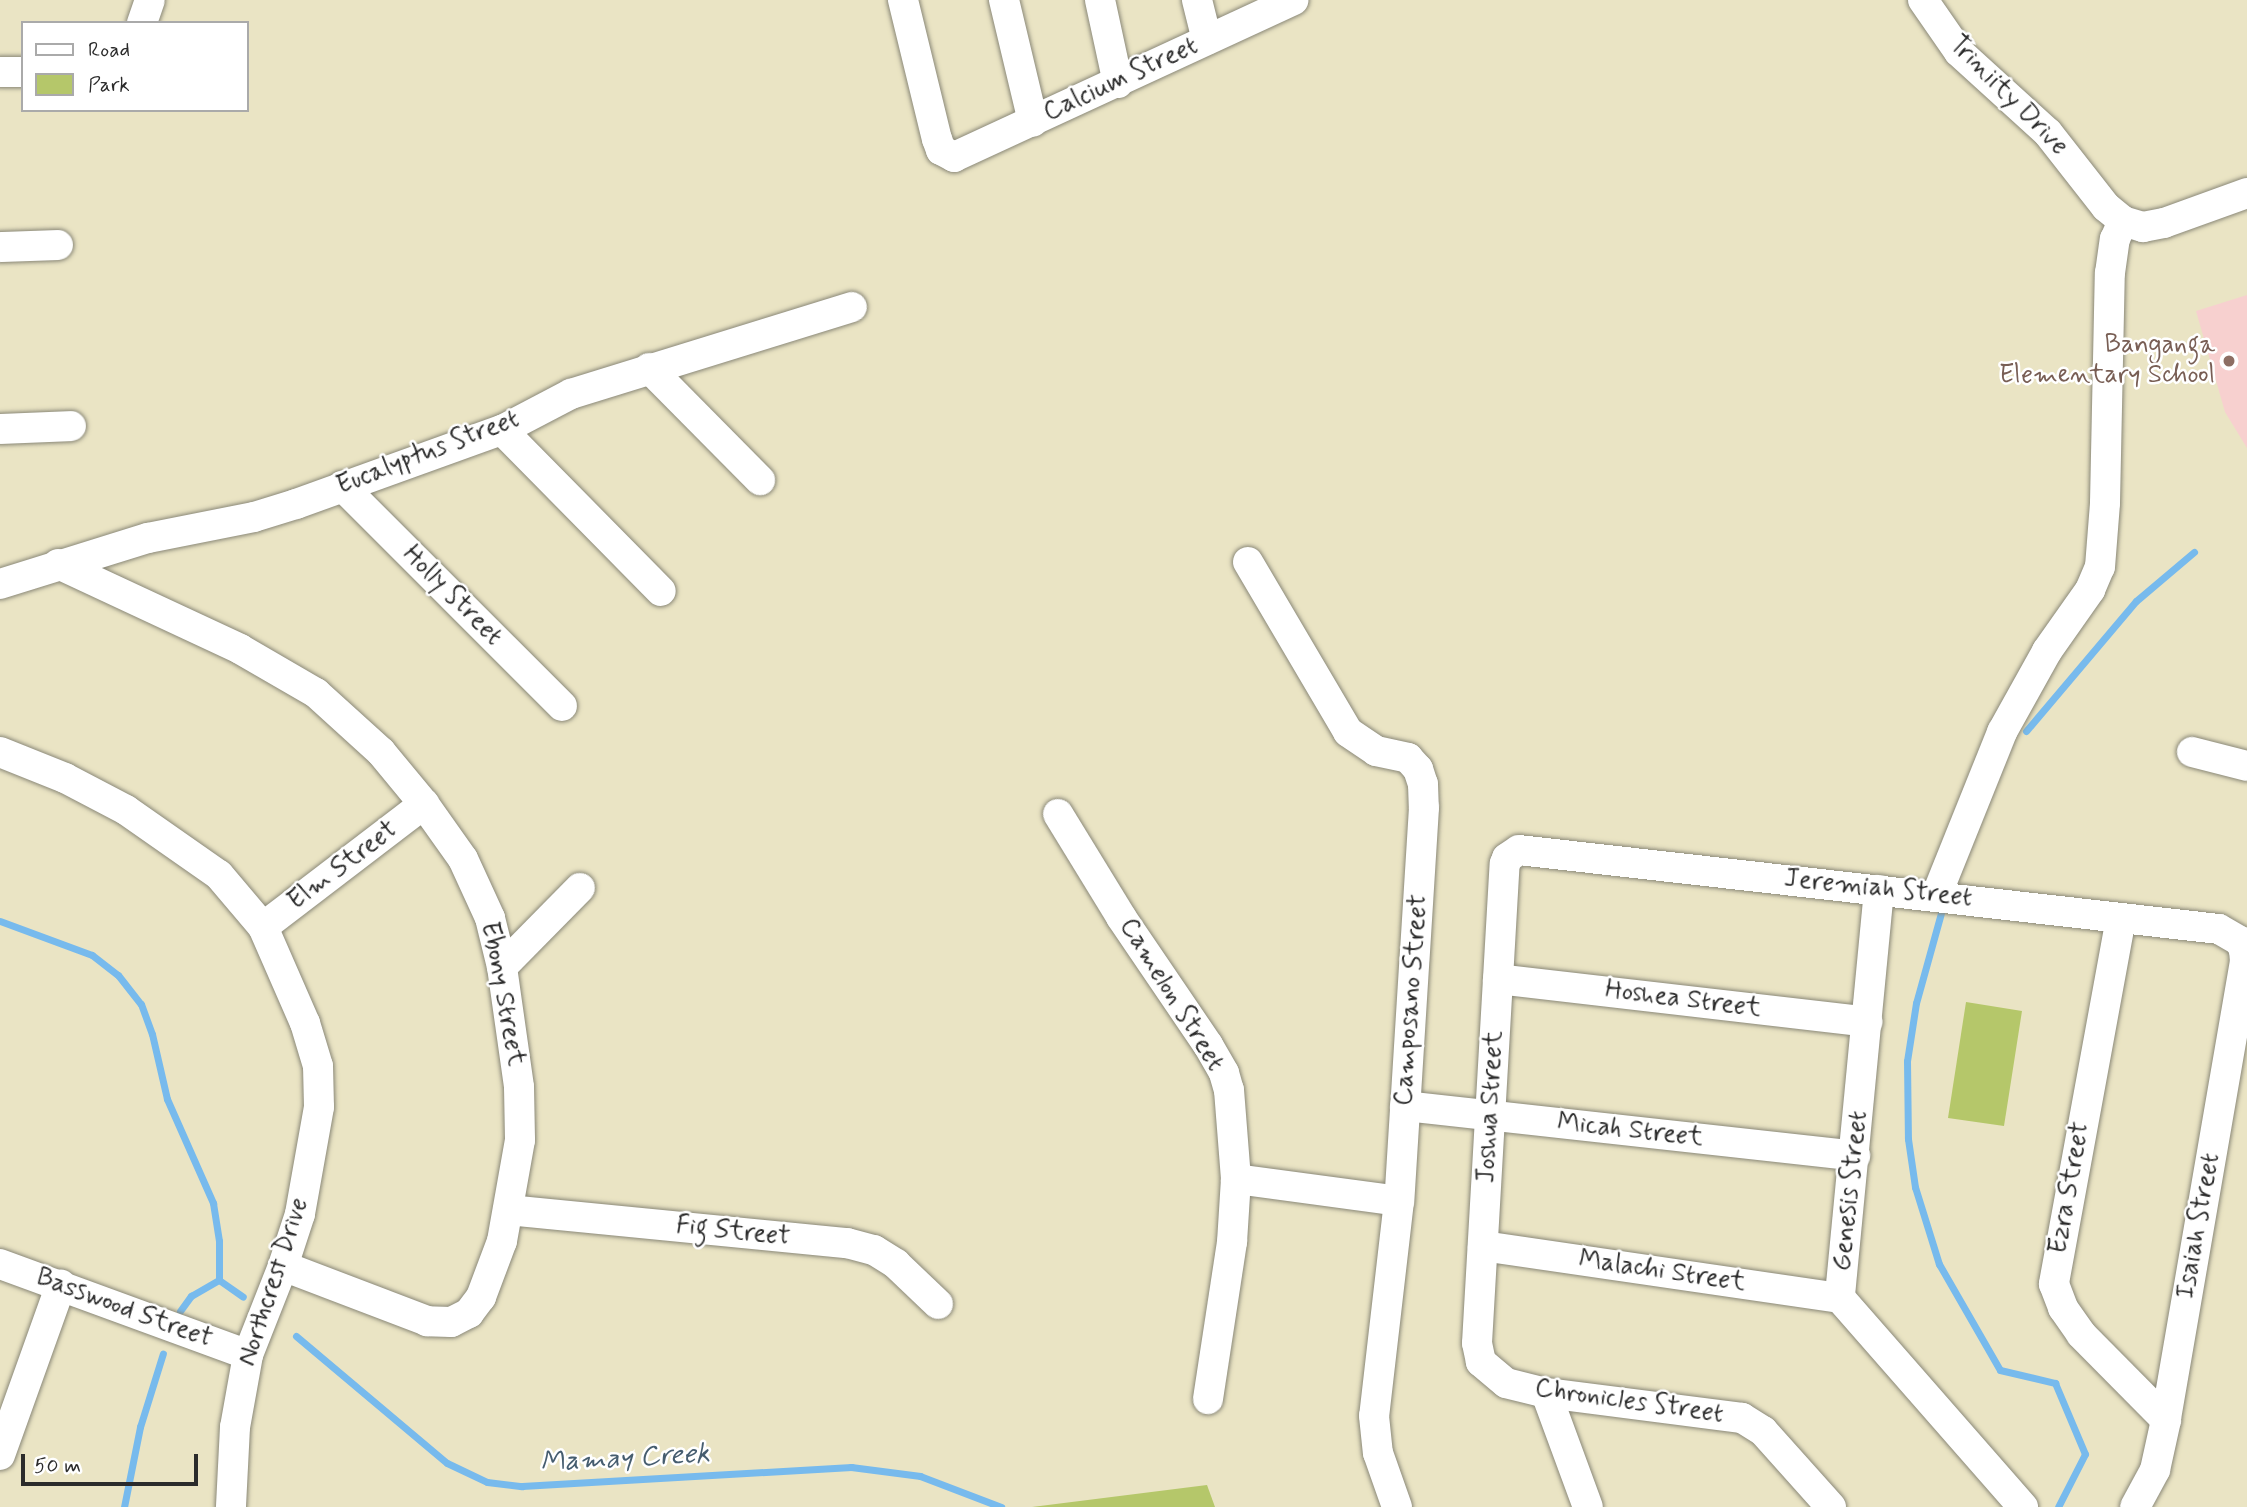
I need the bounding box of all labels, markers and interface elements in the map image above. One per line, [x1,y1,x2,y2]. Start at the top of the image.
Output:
legend [21,21,248,112]
street label: Calcium Street [1037,30,1205,130]
street label: Triniity Drive [1943,31,2073,161]
text: Road [88,36,130,64]
text: Park [88,71,130,99]
place label: Banganga Elementary School [1999,330,2215,392]
marker: Banganga Elementary School [2221,353,2237,369]
street label: Eucalyptus Street [330,403,526,503]
street label: Holly Street [394,538,510,654]
street label: Elm Street [283,815,403,917]
street label: Jeremiah Street [1780,863,1976,915]
street label: Camposano Street [1389,894,1435,1106]
street label: Camelon Street [1111,911,1231,1079]
street label: Ebony Street [473,919,531,1069]
street label: Hoshea Street [1603,975,1763,1025]
street label: Joshua Street [1471,1030,1511,1184]
street label: Genesis Street [1827,1107,1875,1275]
street label: Micah Street [1555,1108,1705,1154]
street label: Ezra Street [2043,1120,2097,1256]
street label: Isaiah Street [2170,1148,2228,1304]
street label: Northcrest Drive [232,1194,316,1370]
street label: Fig Street [675,1211,791,1253]
street label: Malachi Street [1577,1245,1747,1299]
street label: Basswood Street [32,1263,216,1355]
street label: Chronicles Street [1531,1373,1727,1431]
water label: Mamay Creek [539,1438,711,1480]
scale bar [24,1440,201,1484]
text: 50 m [34,1452,81,1480]

